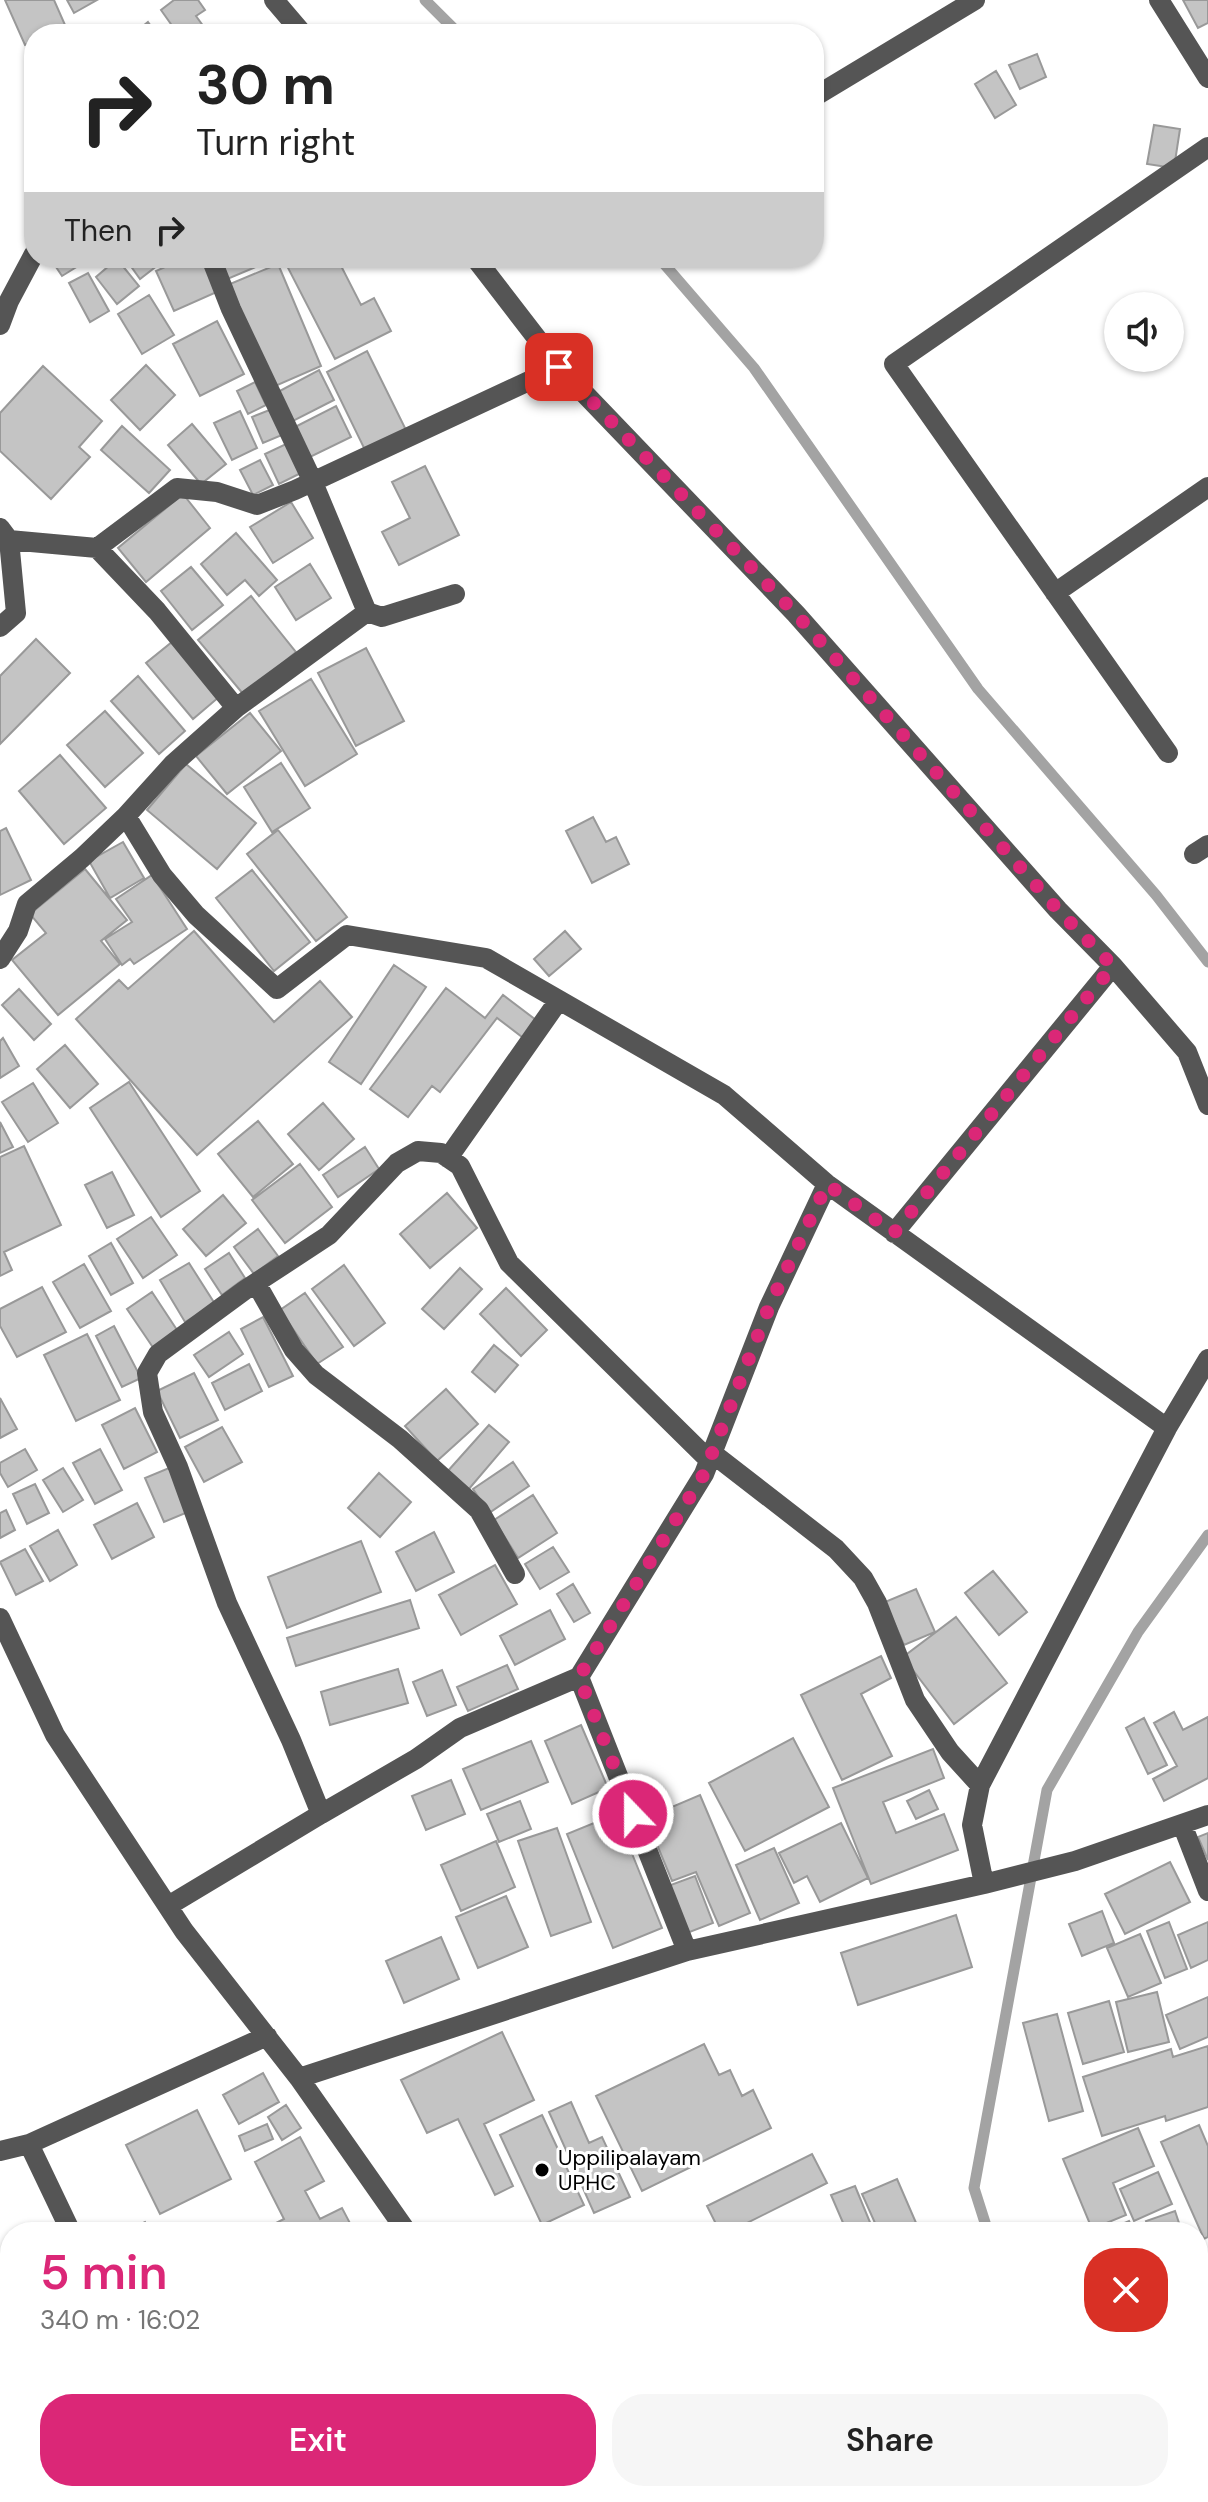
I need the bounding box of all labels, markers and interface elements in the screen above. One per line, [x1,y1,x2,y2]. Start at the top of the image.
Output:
text: 30 m [196,48,335,121]
icon: right [64,56,168,160]
text: Turn right [196,119,355,166]
icon: right [148,208,192,252]
text: Then [64,211,132,250]
map controls [1104,292,1184,372]
button: sound [1104,292,1184,372]
pin [525,333,593,401]
icon: arrive [537,345,581,389]
position arrow [591,1772,675,1856]
place label: Uppilipalayam UPHC [558,2143,701,2197]
marker: Uppilipalayam UPHC [533,2161,551,2179]
text: 5 min [40,2241,168,2304]
button: close [1084,2248,1168,2332]
text: 340 m · 16:02 [40,2303,200,2337]
button: Exit [40,2394,596,2486]
button: Share [612,2394,1168,2486]

